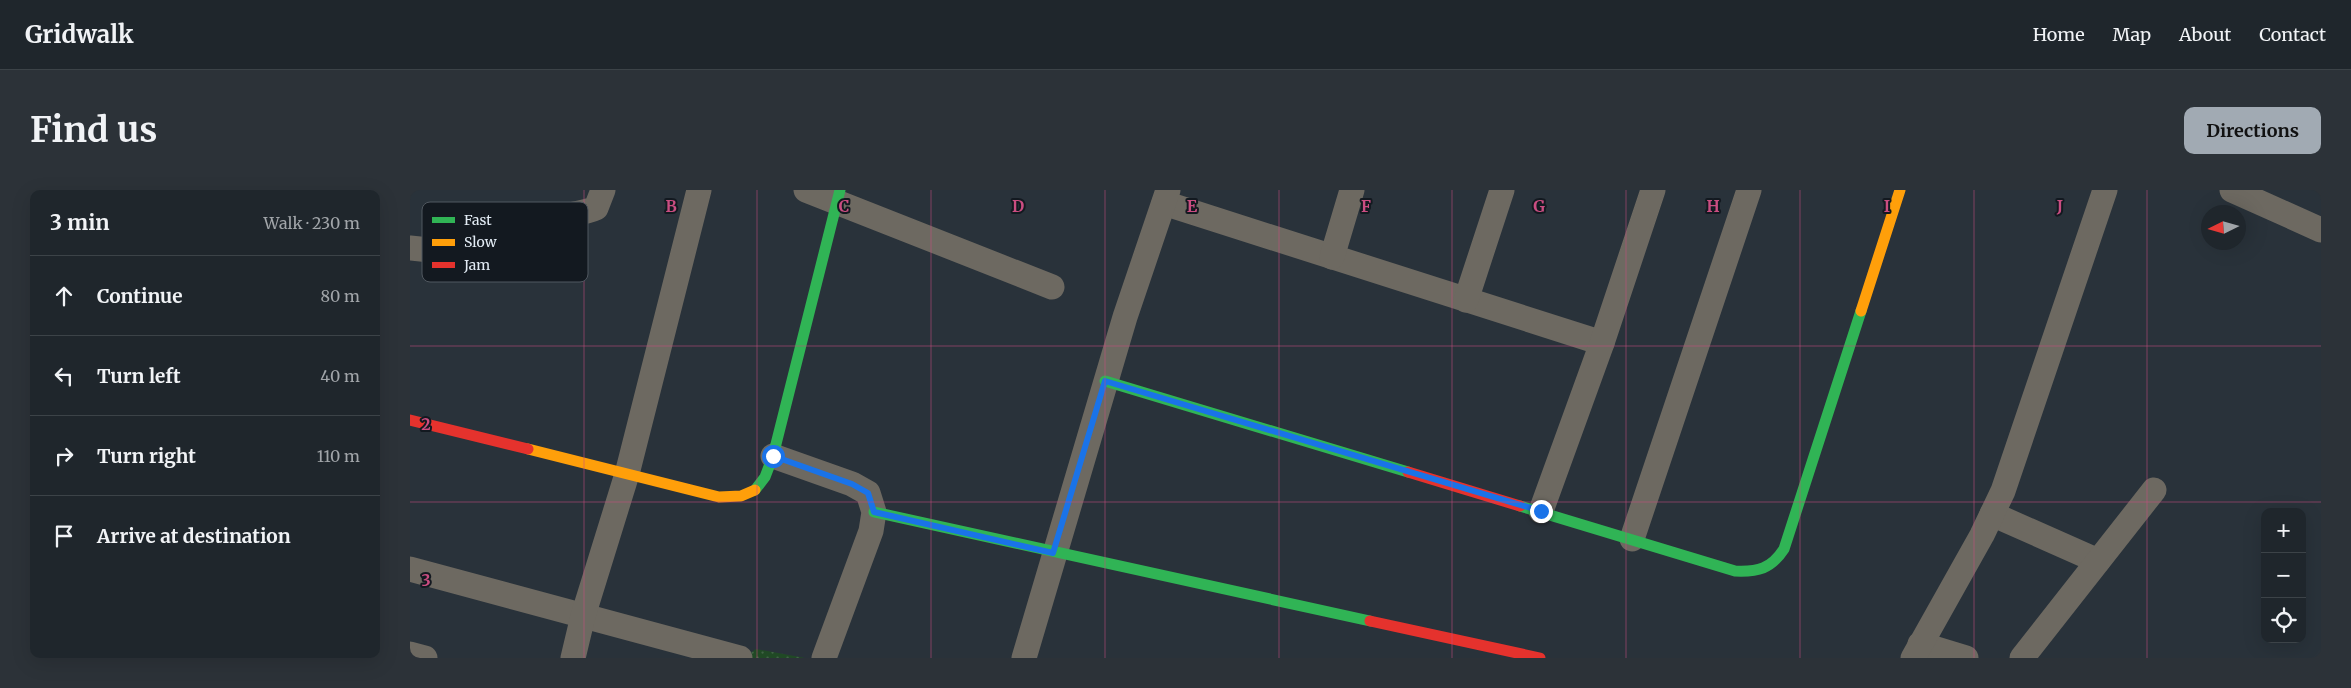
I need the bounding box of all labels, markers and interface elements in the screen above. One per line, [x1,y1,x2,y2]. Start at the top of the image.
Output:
text: Gridwalk [25,19,134,50]
text: Home [2033,23,2085,46]
text: Map [2113,23,2151,46]
text: About [2179,23,2231,46]
text: Contact [2259,23,2326,46]
button: Directions [2184,107,2321,154]
text: Find us [30,108,157,152]
text: B [665,196,677,216]
text: C [839,196,849,216]
text: D [1012,196,1024,216]
text: E [1187,196,1198,216]
text: F [1361,196,1371,216]
text: G [1533,196,1545,216]
text: H [1706,196,1720,216]
text: I [1884,196,1890,216]
text: J [2056,196,2063,216]
legend [422,202,588,282]
north arrow [2201,205,2246,250]
text: 3 min [50,209,109,236]
text: Fast [464,211,492,229]
text: Walk · 230 m [264,213,360,233]
text: Slow [464,233,497,251]
text: Jam [463,256,490,274]
icon: ahead [50,282,78,310]
text: Continue [97,284,183,308]
text: 80 m [321,286,360,306]
icon: left [50,362,78,390]
text: Turn left [97,364,181,388]
text: 40 m [320,366,360,386]
text: 2 [421,414,431,434]
icon: right [50,442,78,470]
text: Turn right [97,444,196,468]
route start [762,445,785,468]
text: 110 m [317,446,360,466]
route end [1530,500,1553,523]
map controls [2261,508,2306,643]
button: + [2261,508,2306,553]
icon: arrive [50,522,78,550]
text: Arrive at destination [97,524,291,548]
button: − [2261,553,2306,598]
text: 3 [421,570,431,590]
button: locate [2261,598,2306,643]

